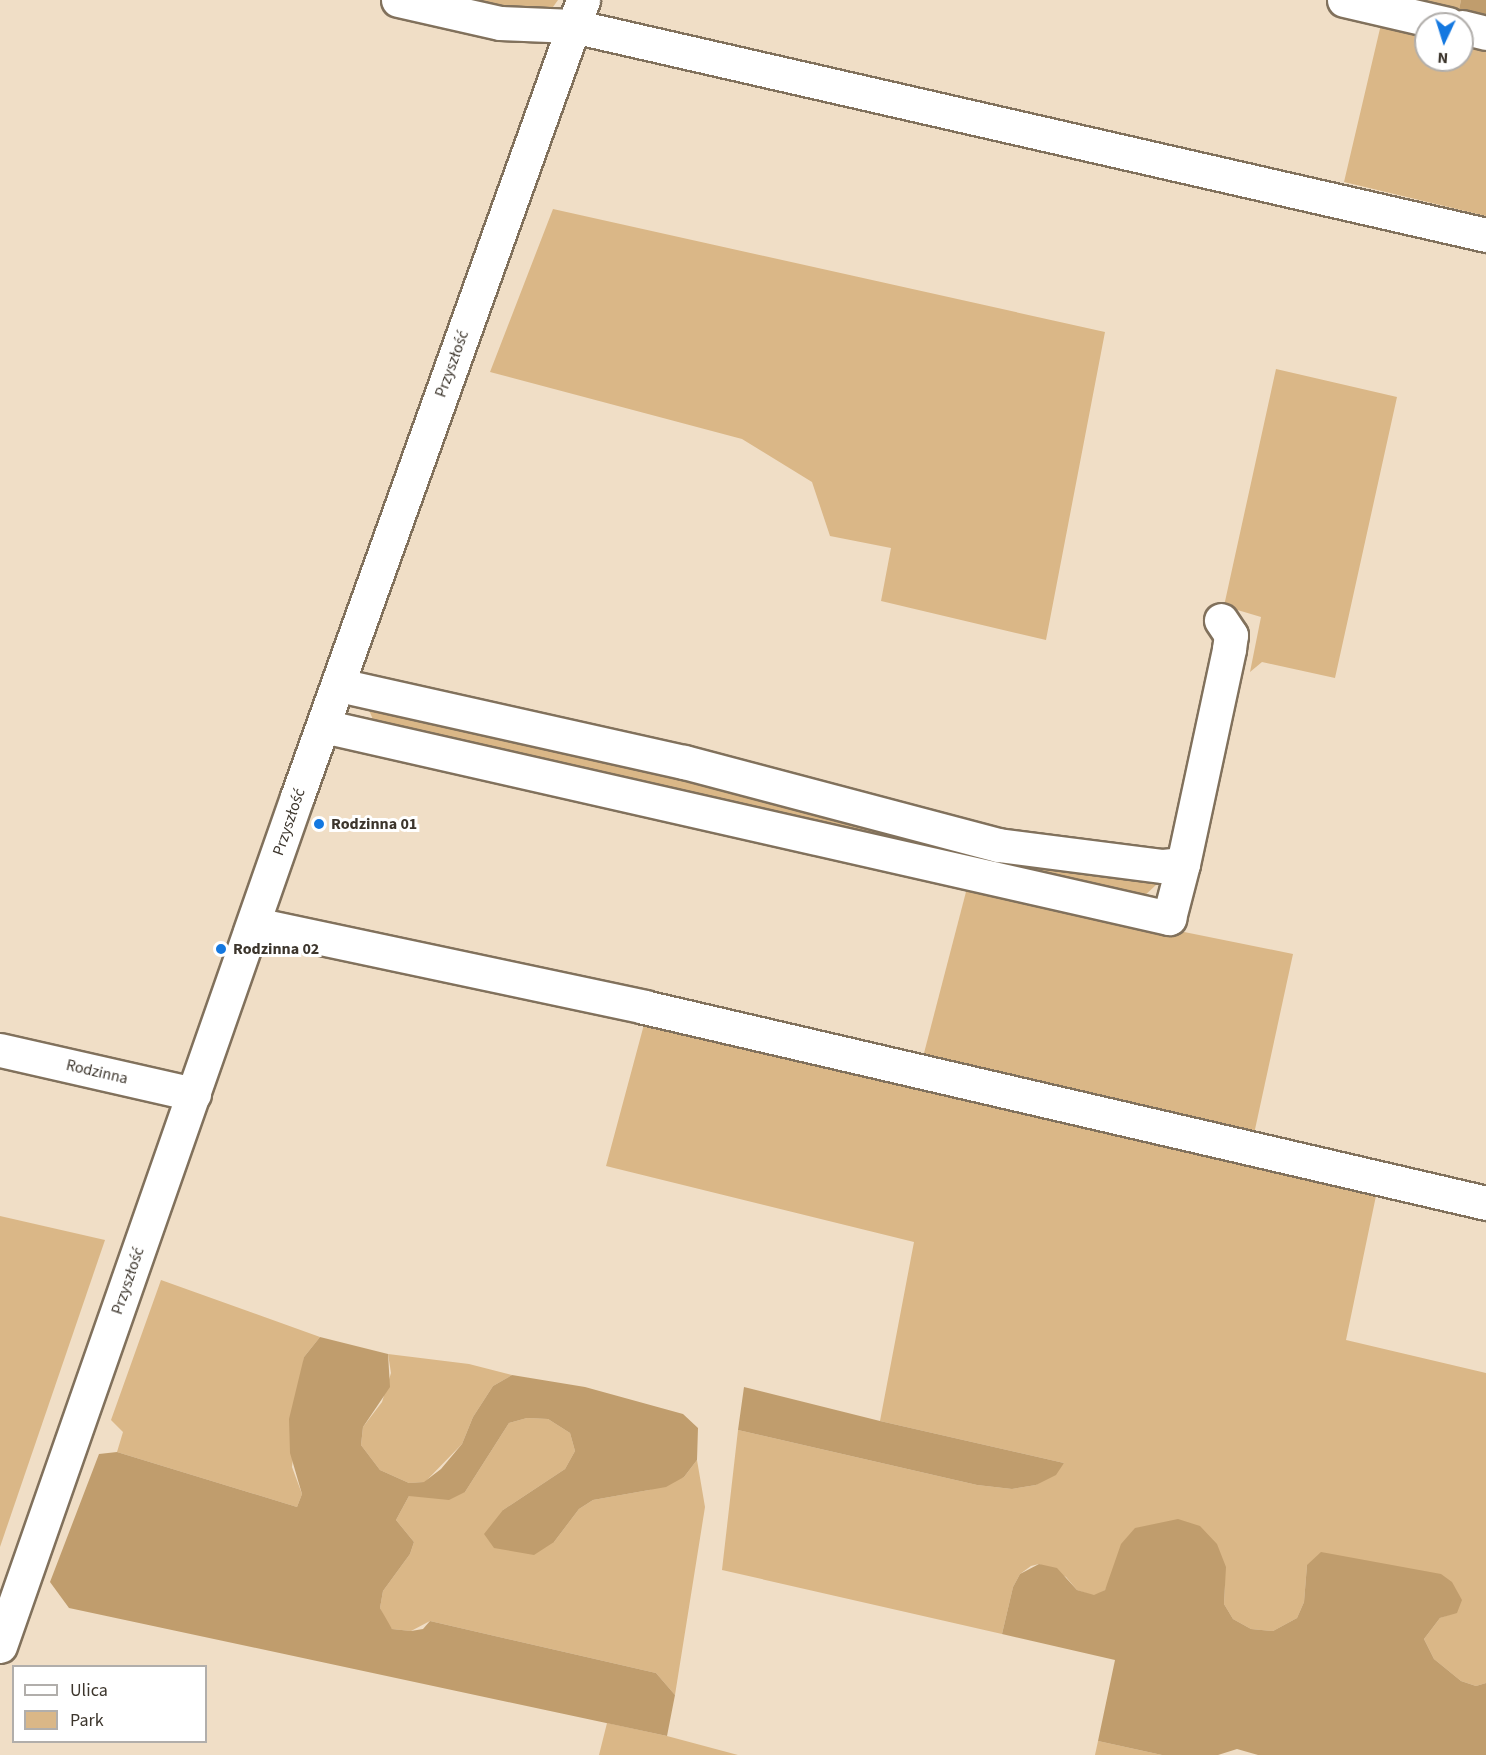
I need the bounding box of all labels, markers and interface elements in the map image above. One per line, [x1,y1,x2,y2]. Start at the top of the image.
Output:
north arrow [1414,12,1474,72]
text: N [1437,47,1449,69]
street label: Przyszłość [431,328,473,400]
street label: Przyszłość [269,786,309,858]
place label: Rodzinna 01 [331,814,417,834]
marker: Rodzinna 01 [312,817,326,831]
place label: Rodzinna 02 [233,939,319,959]
marker: Rodzinna 02 [214,942,228,956]
street label: Rodzinna [64,1056,130,1088]
street label: Przyszłość [108,1245,148,1317]
legend [12,1665,207,1743]
text: Ulica [70,1678,108,1703]
text: Park [70,1708,104,1733]

